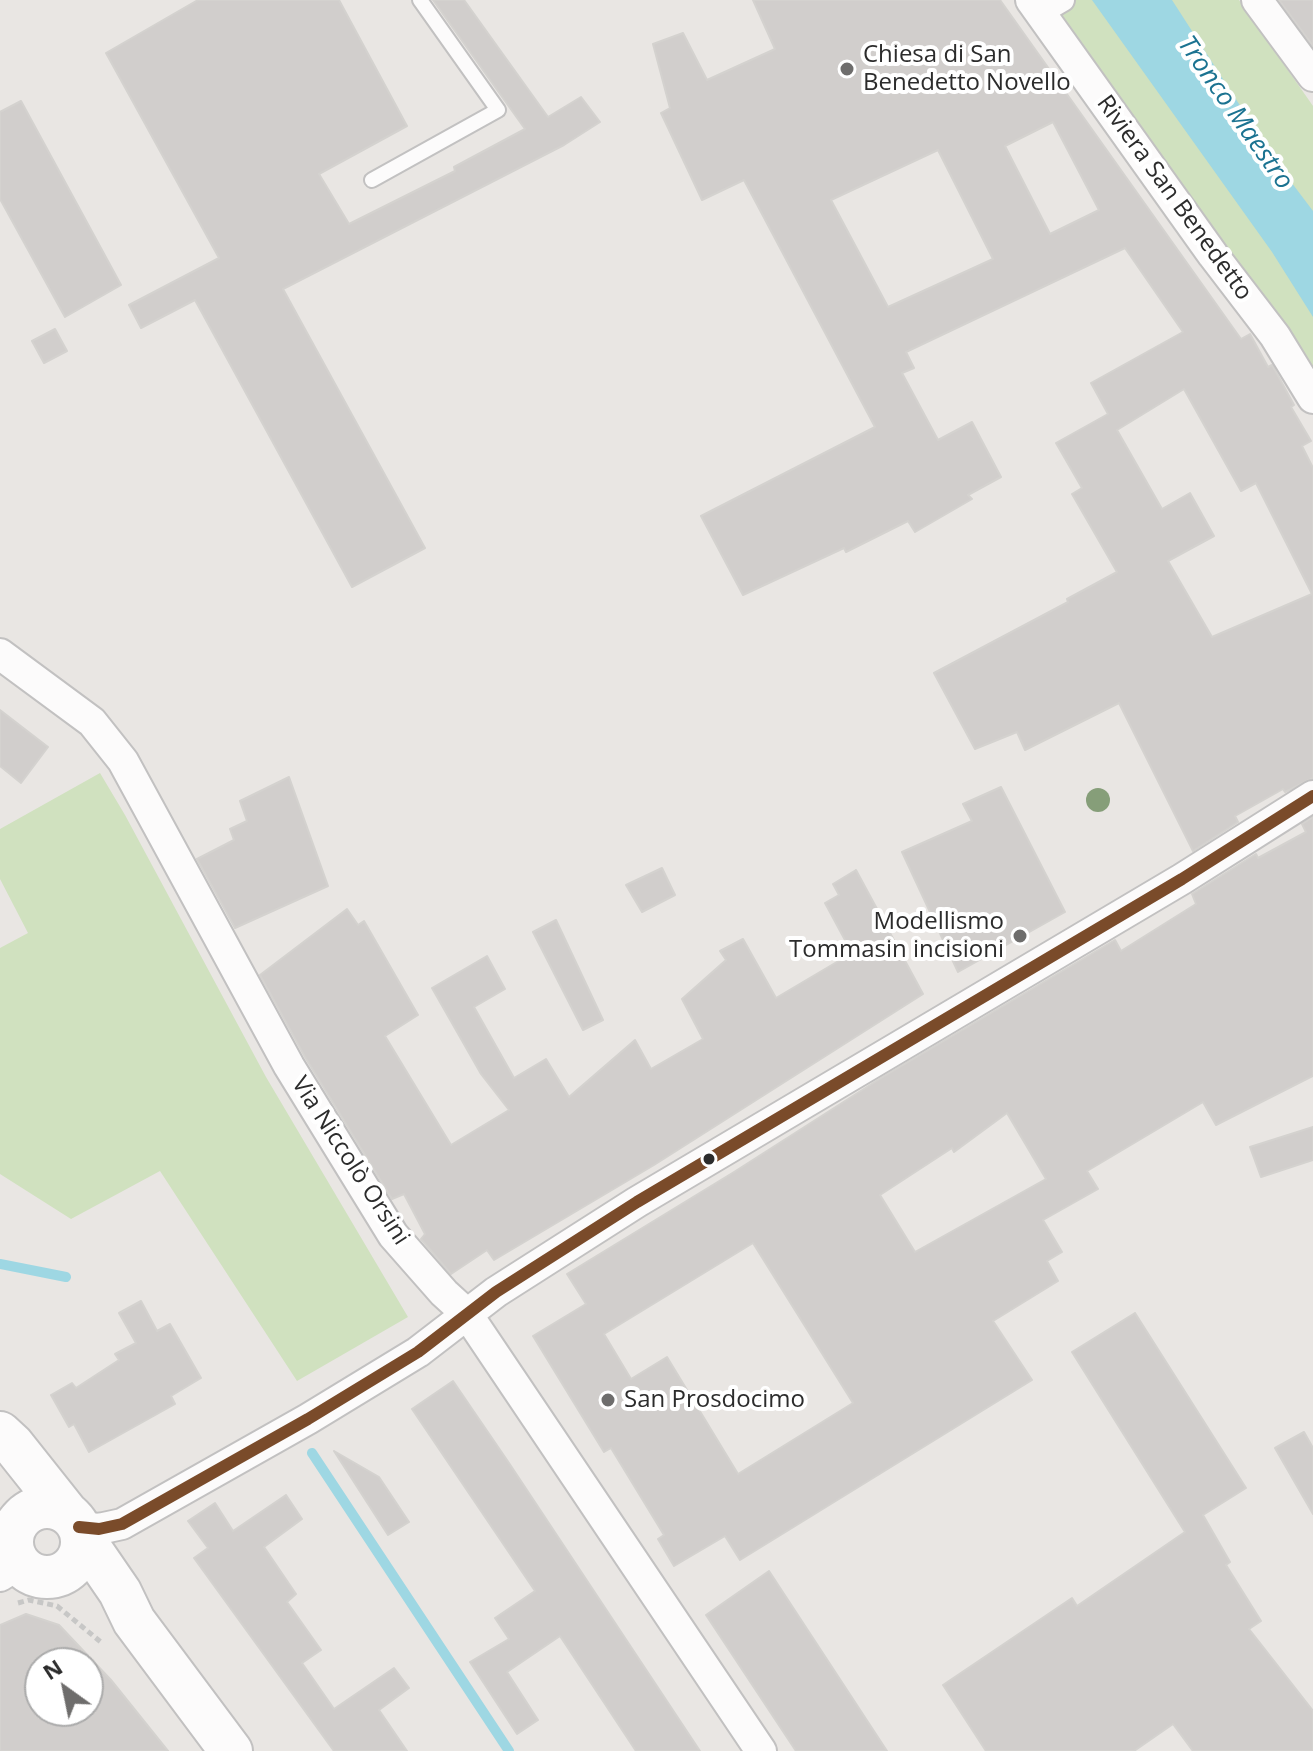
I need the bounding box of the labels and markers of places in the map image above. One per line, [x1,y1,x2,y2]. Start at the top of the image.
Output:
place label: Chiesa di San Benedetto Novello [863,41,1071,97]
marker: Chiesa di San Benedetto Novello [838,60,856,78]
place label: Modellismo Tommasin incisioni [789,908,1004,964]
marker: Modellismo Tommasin incisioni [1011,927,1029,945]
unlabelled marker [701,1151,717,1167]
place label: San Prosdocimo [624,1386,805,1414]
marker: San Prosdocimo [599,1391,617,1409]

